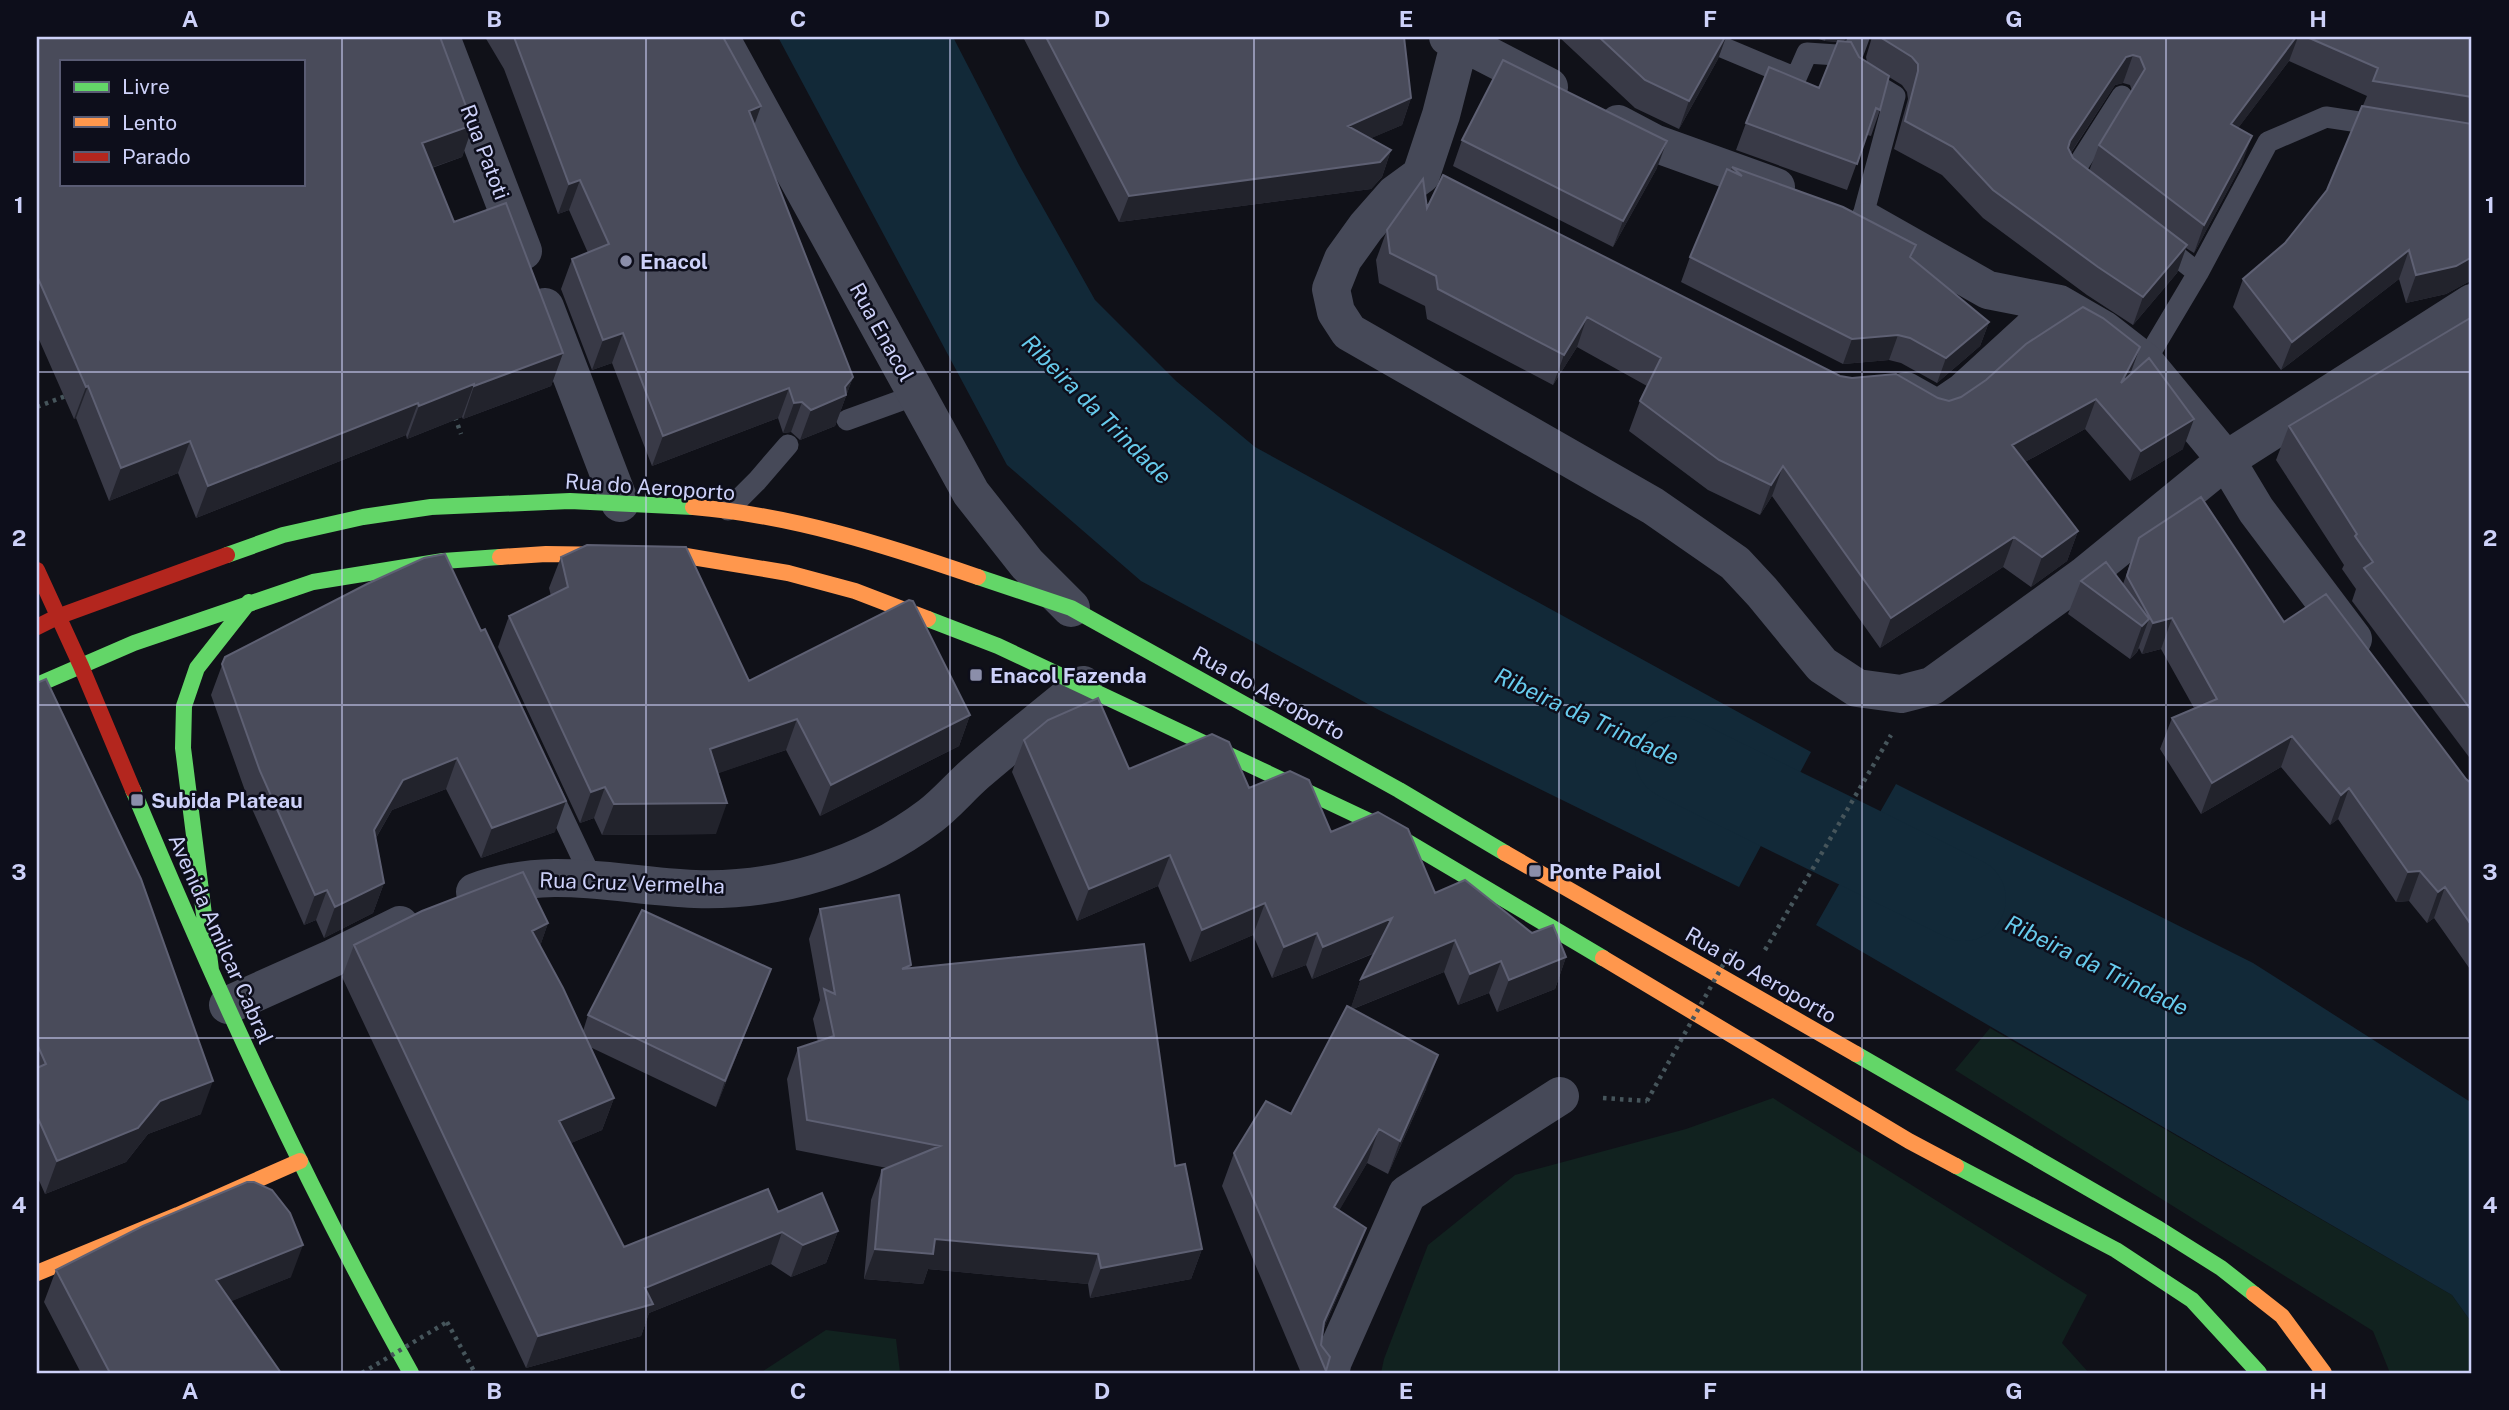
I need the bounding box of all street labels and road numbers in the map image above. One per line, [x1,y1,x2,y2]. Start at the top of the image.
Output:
street label: Rua Patoti [455,101,515,203]
street label: Rua Enacol [845,278,919,386]
street label: Rua do Aeroporto [564,469,736,505]
street label: Rua do Aeroporto [1188,641,1350,745]
street label: Avenida Amilcar Cabral [163,830,279,1048]
street label: Rua Cruz Vermelha [539,867,725,899]
street label: Rua do Aeroporto [1681,922,1841,1028]

